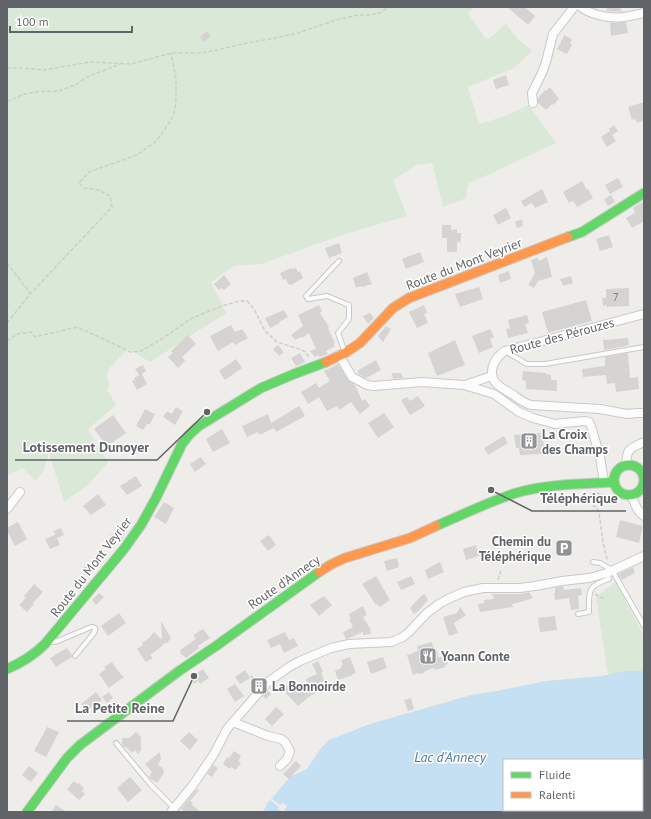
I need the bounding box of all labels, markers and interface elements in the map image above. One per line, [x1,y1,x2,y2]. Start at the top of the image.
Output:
scale bar [10,8,132,34]
text: 100 m [16,14,49,29]
street label: Route du Mont Veyrier [404,234,525,294]
house number: 7 [613,290,619,304]
street label: Route des Pérouzes [508,314,616,358]
place label: La Croix des Champs [542,426,609,458]
building icon: La Croix des Champs [519,431,539,451]
callout: Lotissement Dunoyer [15,434,157,460]
text: Lotissement Dunoyer [23,438,149,456]
callout: Téléphérique [532,485,626,511]
text: Téléphérique [540,489,618,507]
street label: Route du Mont Veyrier [47,513,136,621]
place label: Chemin du Téléphérique [479,533,551,565]
parking icon: Chemin du Téléphérique [554,538,574,558]
street label: Route d'Annecy [245,551,323,613]
restaurant icon: Yoann Conte [418,646,438,666]
place label: Yoann Conte [440,648,510,665]
building icon: La Bonnoirde [249,676,269,696]
place label: La Bonnoirde [272,678,346,695]
callout: La Petite Reine [67,695,173,721]
text: La Petite Reine [75,699,165,717]
water label: Lac d'Annecy [414,748,487,766]
legend [503,759,643,811]
text: Fluide [539,767,571,782]
text: Ralenti [539,787,575,802]

